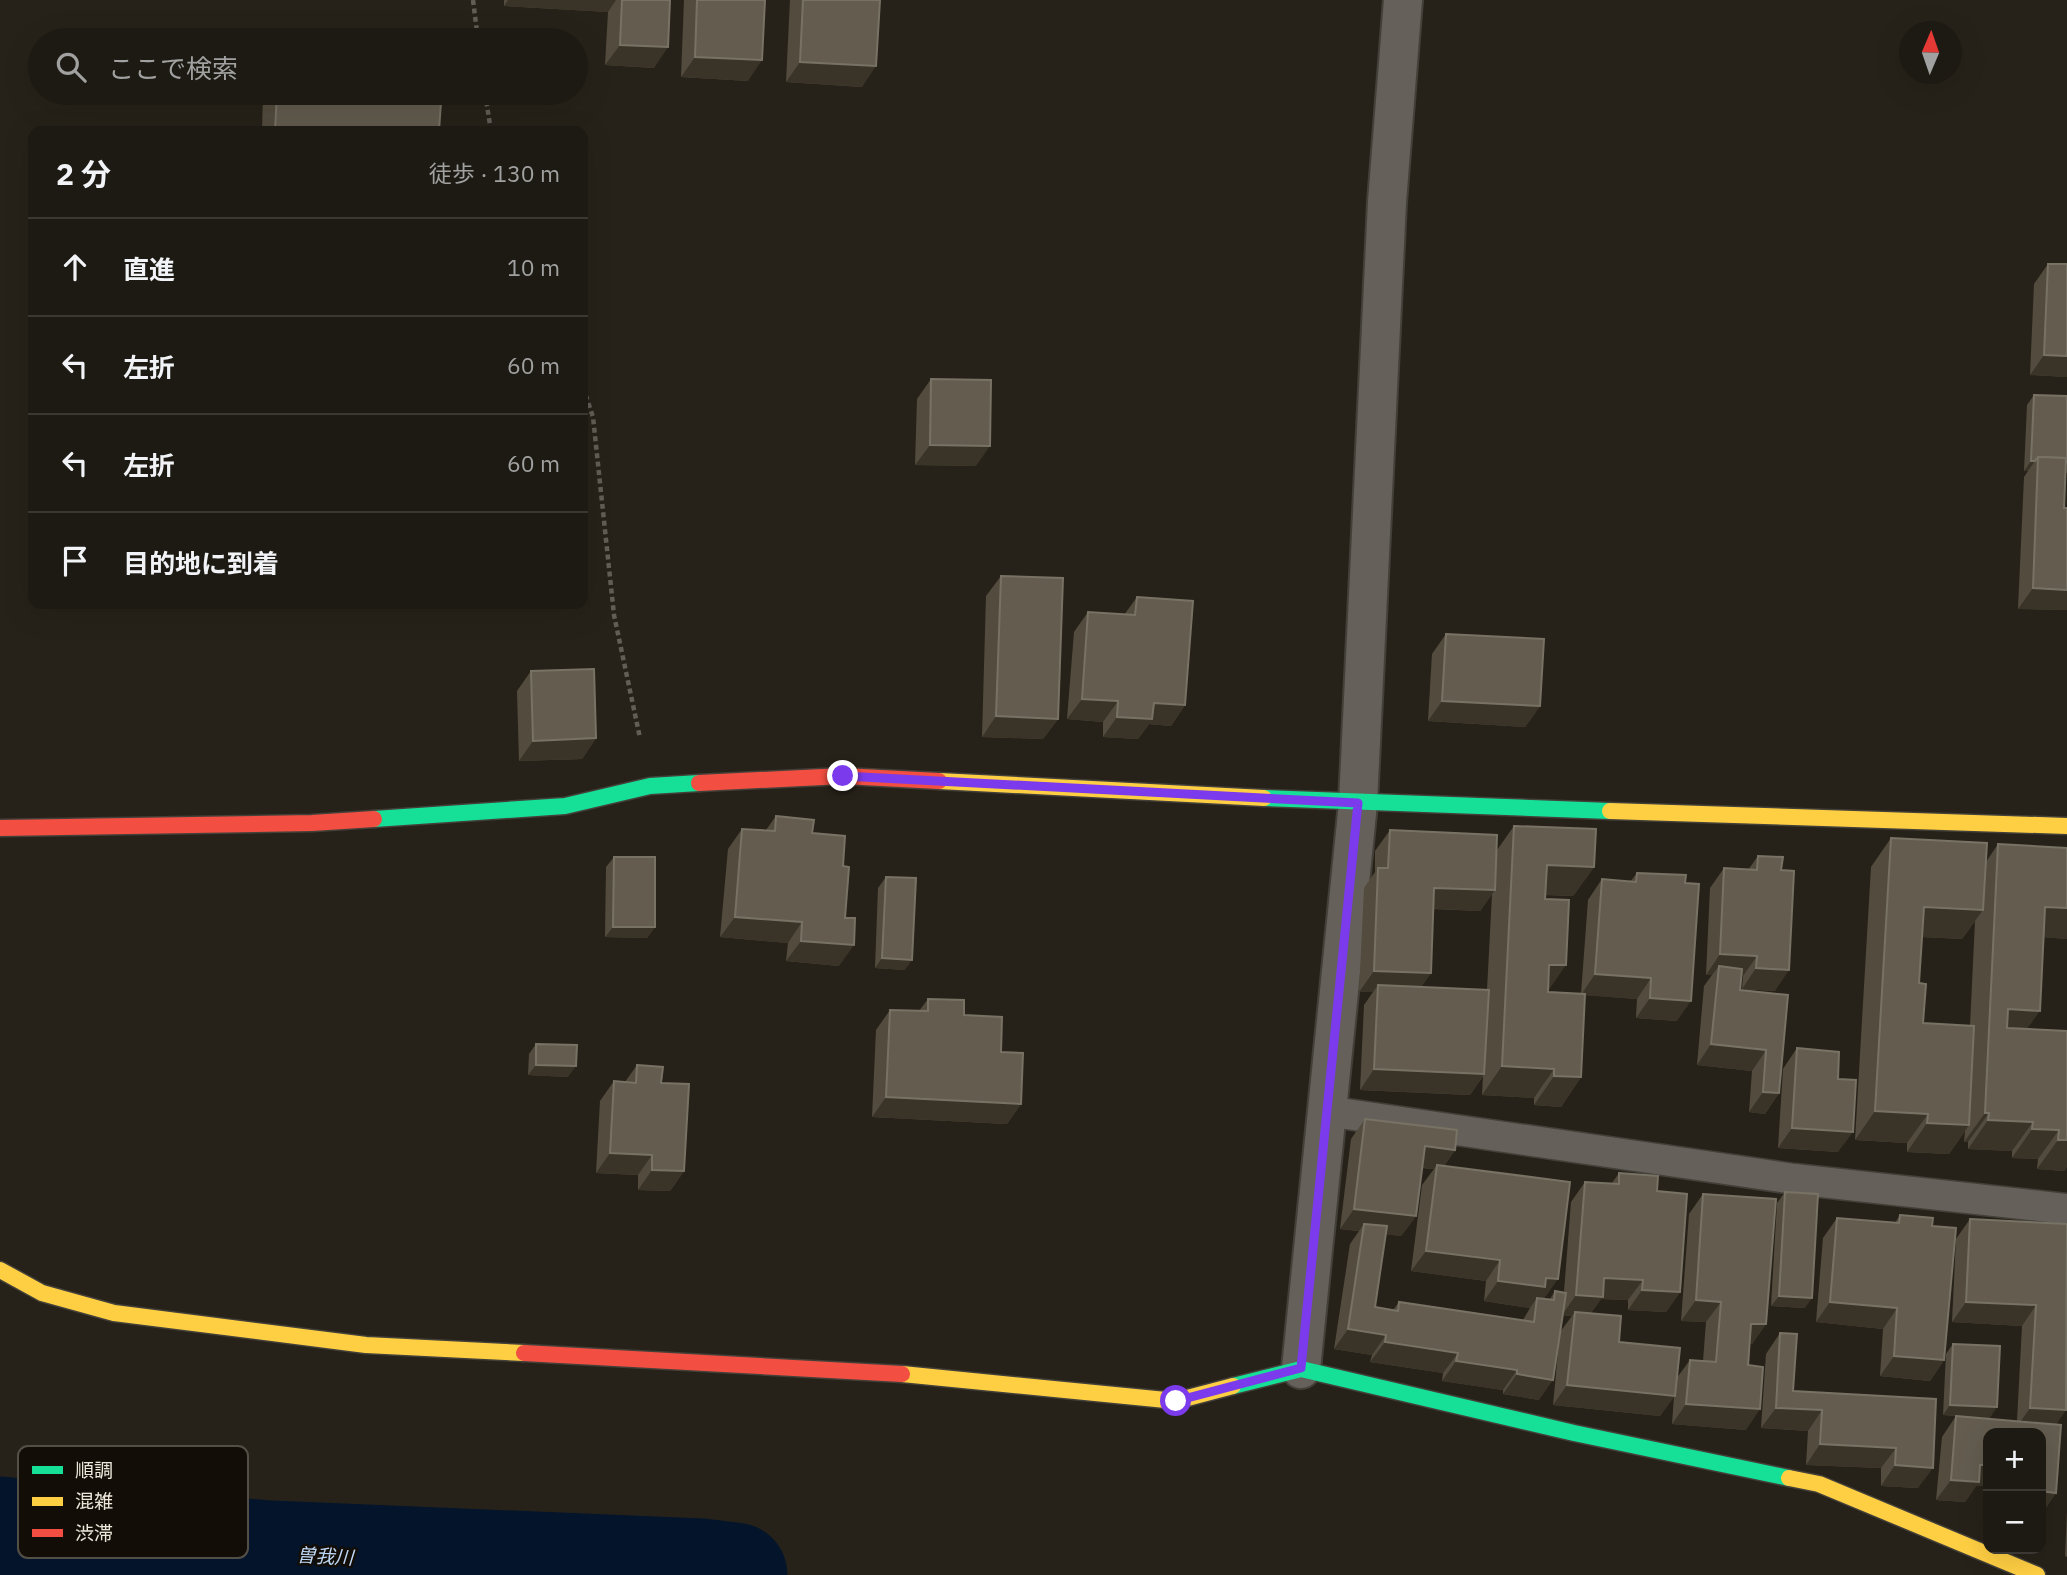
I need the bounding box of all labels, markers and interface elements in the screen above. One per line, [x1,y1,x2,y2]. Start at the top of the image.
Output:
north arrow [1899,21,1962,84]
search box [28,28,588,105]
icon: search [52,48,90,86]
text: ここで検索 [108,51,238,85]
text: 2 分 [56,154,111,193]
text: 徒歩 · 130 m [429,158,560,188]
icon: ahead [56,248,94,286]
text: 直進 [123,252,175,286]
text: 10 m [507,252,560,282]
icon: left [56,346,94,384]
text: 左折 [123,350,175,384]
text: 60 m [507,350,560,380]
icon: left [56,444,94,482]
text: 左折 [123,448,175,482]
text: 60 m [507,448,560,478]
icon: arrive [56,542,94,580]
text: 目的地に到着 [123,546,279,580]
route end [827,760,858,791]
route start [1160,1385,1191,1416]
map controls [1983,1428,2046,1554]
button: + [1983,1428,2046,1491]
legend [18,1446,248,1558]
text: 順調 [75,1458,113,1482]
text: 混雑 [75,1489,113,1513]
button: − [1983,1491,2046,1554]
text: 渋滞 [75,1521,113,1545]
water label: 曽我川 [296,1543,356,1570]

